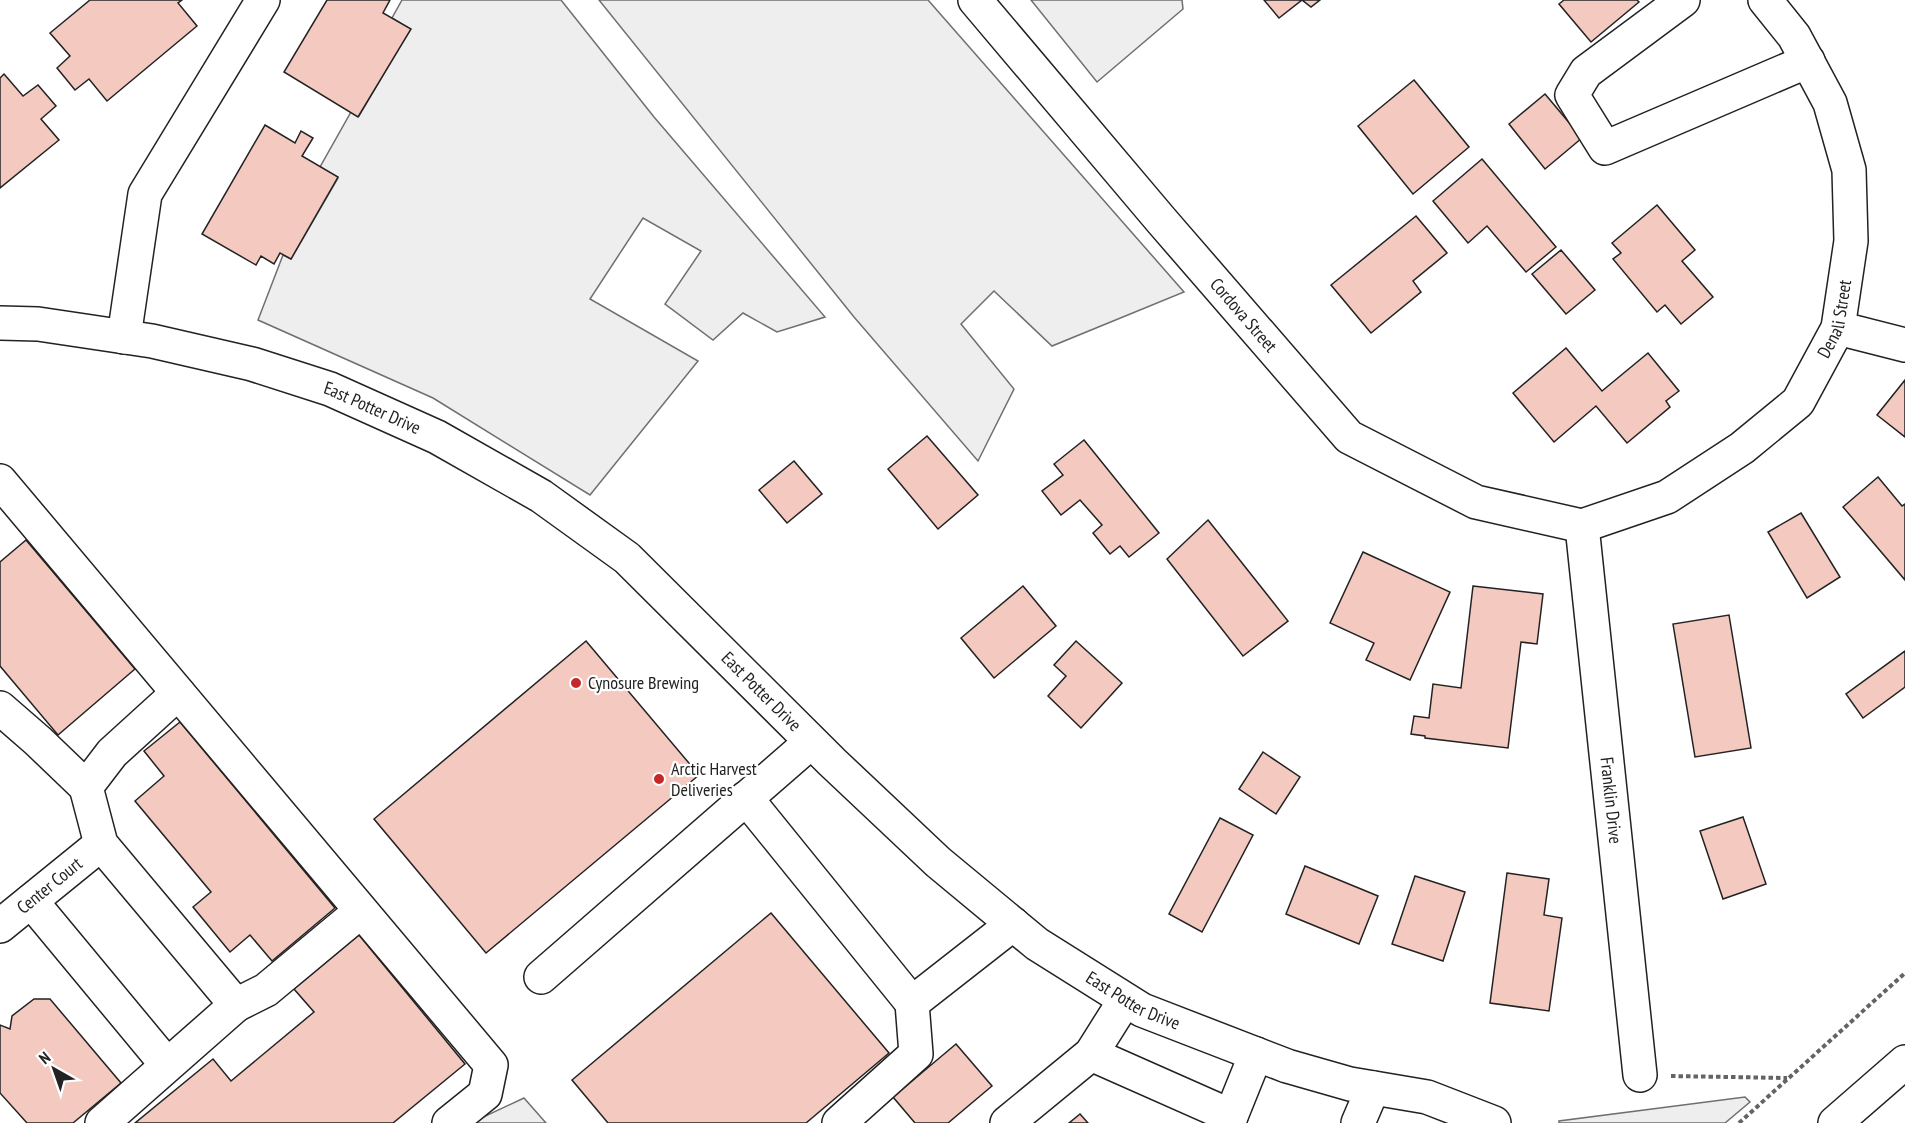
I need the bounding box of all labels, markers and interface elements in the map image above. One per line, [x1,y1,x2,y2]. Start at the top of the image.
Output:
street label: Cordova Street [1205,273,1282,357]
street label: Denali Street [1812,278,1856,362]
street label: East Potter Drive [321,376,424,439]
street label: East Potter Drive [717,646,806,736]
place label: Cynosure Brewing [588,671,699,694]
marker: Cynosure Brewing [569,676,583,690]
street label: Franklin Drive [1595,756,1628,845]
place label: Arctic Harvest Deliveries [671,757,757,801]
marker: Arctic Harvest Deliveries [652,772,666,786]
street label: Center Court [12,852,87,919]
street label: East Potter Drive [1082,966,1183,1035]
north arrow [24,1039,84,1099]
text: N [35,1047,54,1068]

